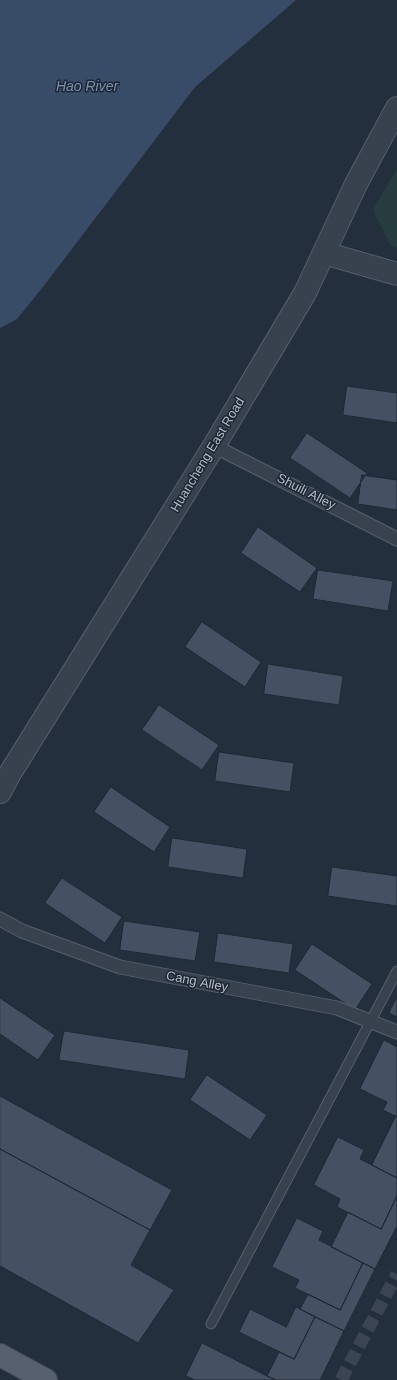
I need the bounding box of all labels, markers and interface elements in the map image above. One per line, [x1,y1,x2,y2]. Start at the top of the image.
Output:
water label: Hao River [56,79,118,95]
street label: Huancheng East Road [168,395,248,515]
street label: Shuili Alley [274,471,338,513]
street label: Cang Alley [165,968,229,996]

